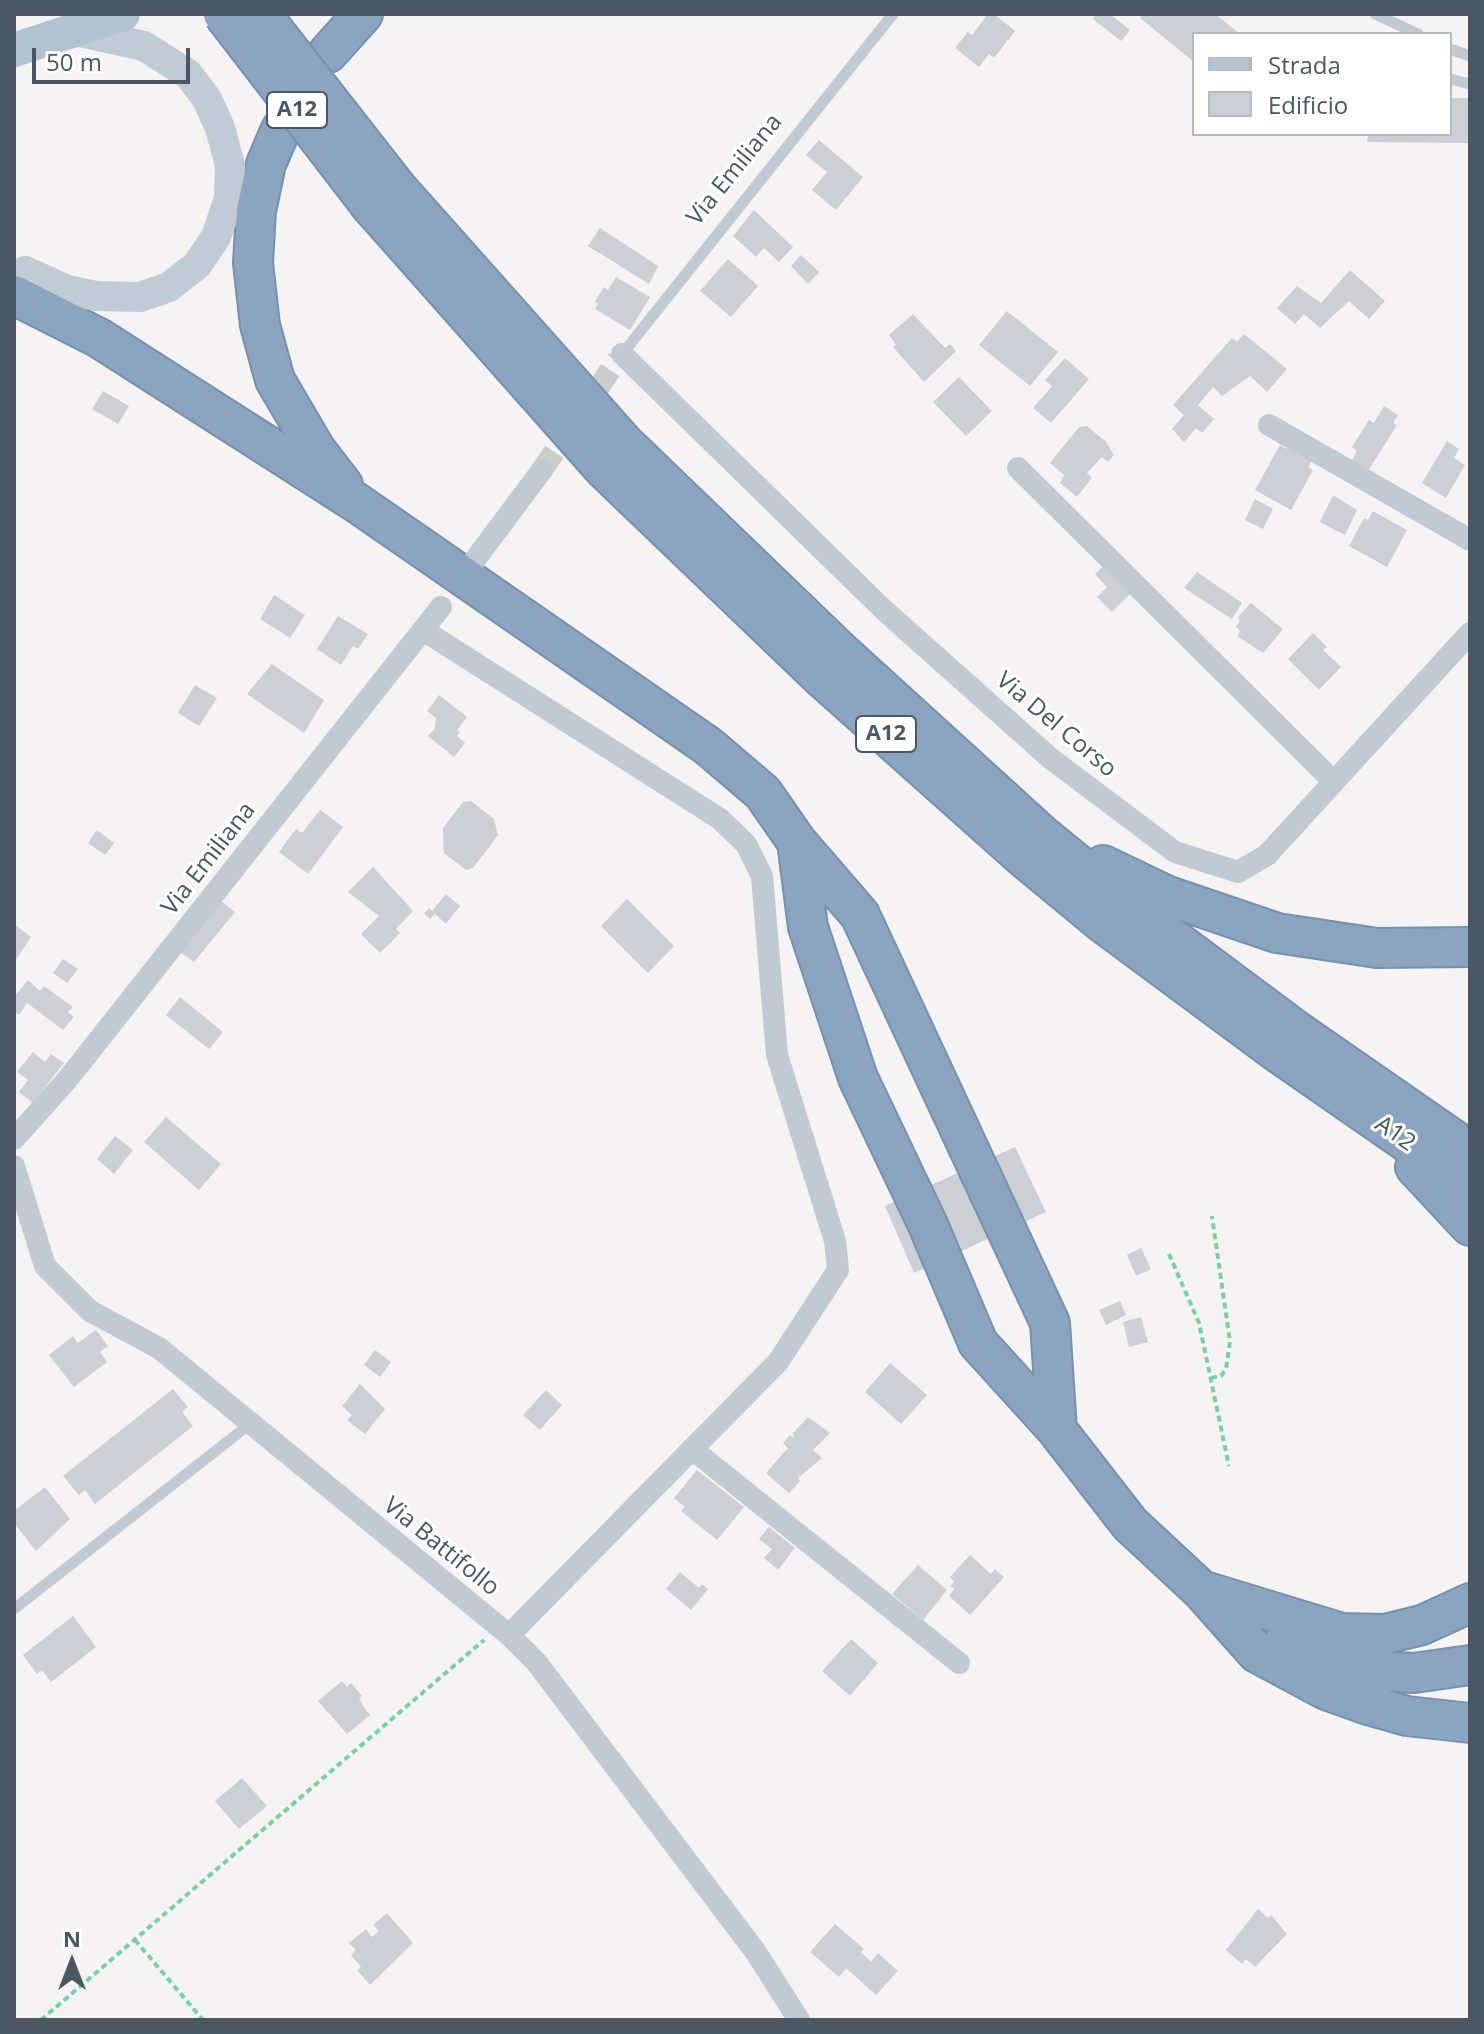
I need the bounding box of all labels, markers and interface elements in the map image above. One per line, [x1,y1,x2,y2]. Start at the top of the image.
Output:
scale bar [36,32,194,82]
legend [1192,32,1452,136]
text: 50 m [46,45,102,78]
text: Strada [1268,48,1341,81]
text: Edificio [1268,88,1348,121]
road number: A12 [267,92,327,128]
street label: Via Emiliana [681,108,789,232]
street label: Via Del Corso [990,666,1122,784]
road number: A12 [856,716,916,752]
street label: Via Emiliana [156,797,262,921]
street label: A12 [1369,1110,1421,1158]
street label: Via Battifollo [377,1491,505,1603]
north arrow [32,1922,112,2002]
text: N [63,1923,81,1953]

